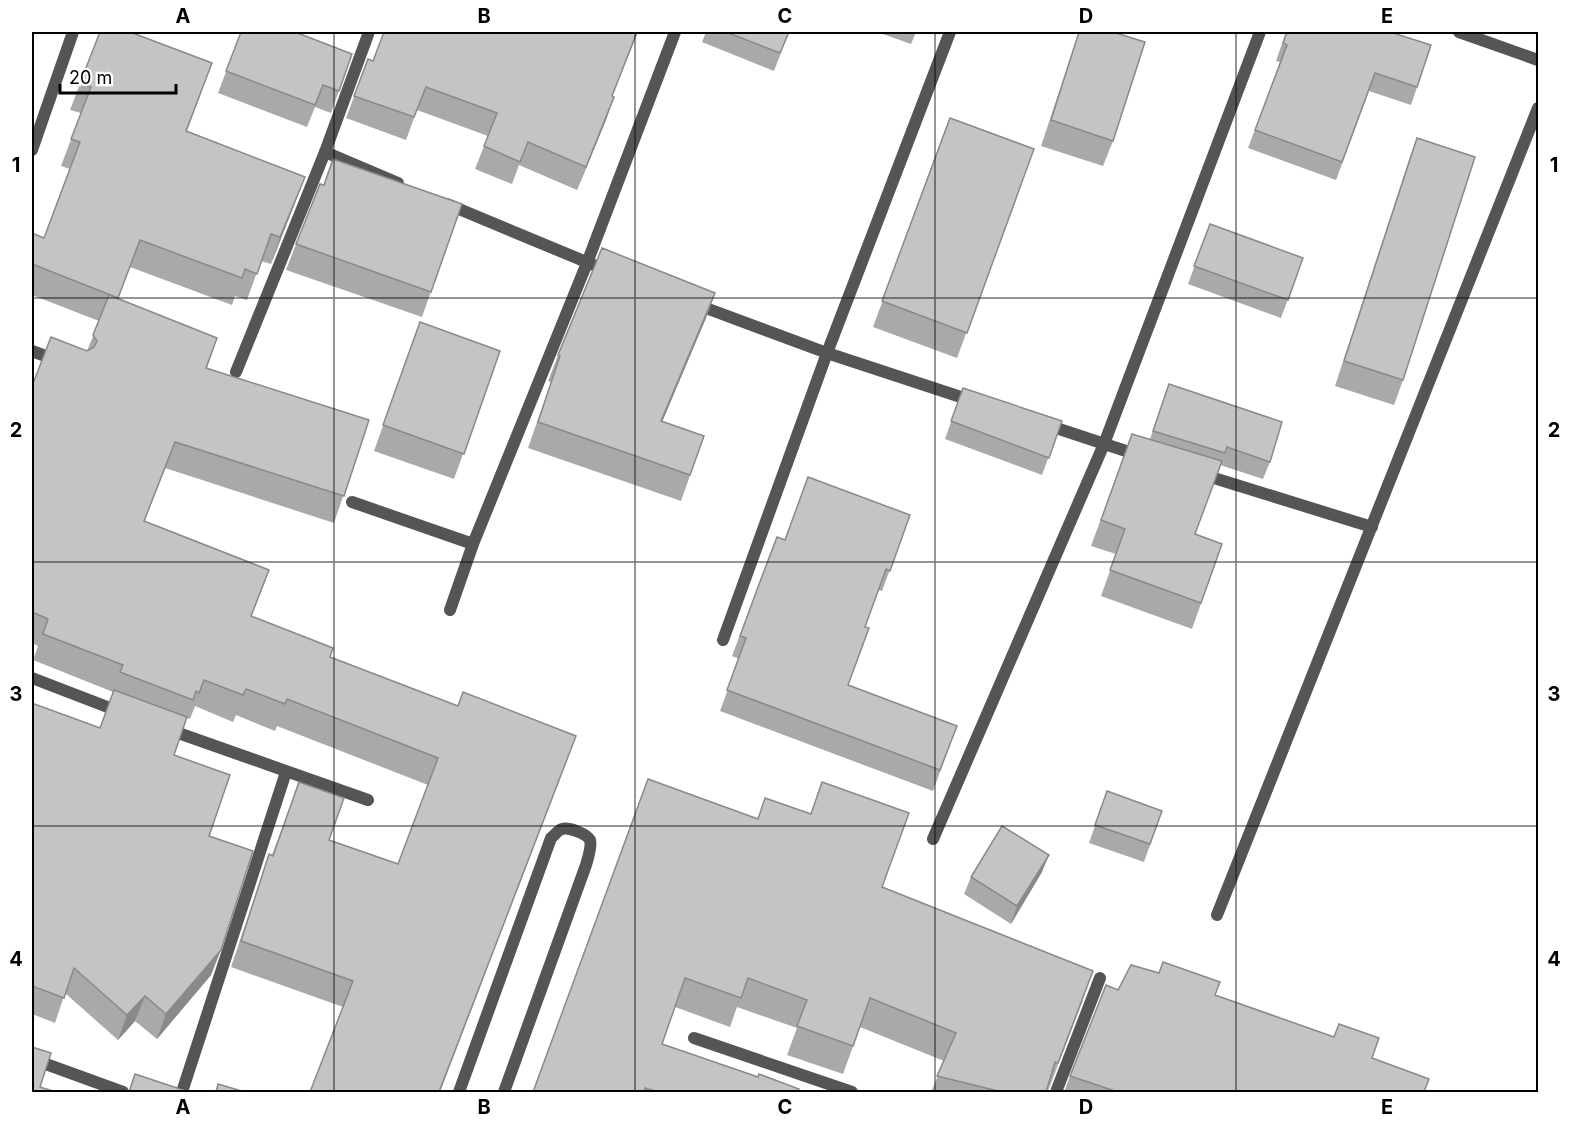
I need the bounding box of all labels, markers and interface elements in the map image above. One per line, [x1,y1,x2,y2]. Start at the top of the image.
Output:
text: A [176,4,191,28]
text: B [477,4,491,28]
text: C [778,4,792,28]
text: D [1079,4,1093,28]
text: E [1381,4,1393,28]
scale bar [60,57,176,95]
text: 20 m [69,67,112,88]
text: 1 [12,153,20,177]
text: 1 [1550,153,1558,177]
text: 2 [10,418,22,442]
text: 2 [1548,418,1560,442]
text: 3 [10,682,22,706]
text: 3 [1548,682,1560,706]
text: 4 [9,947,23,971]
text: 4 [1547,947,1561,971]
text: A [176,1095,191,1119]
text: B [477,1095,491,1119]
text: C [778,1095,792,1119]
text: D [1079,1095,1093,1119]
text: E [1381,1095,1393,1119]

